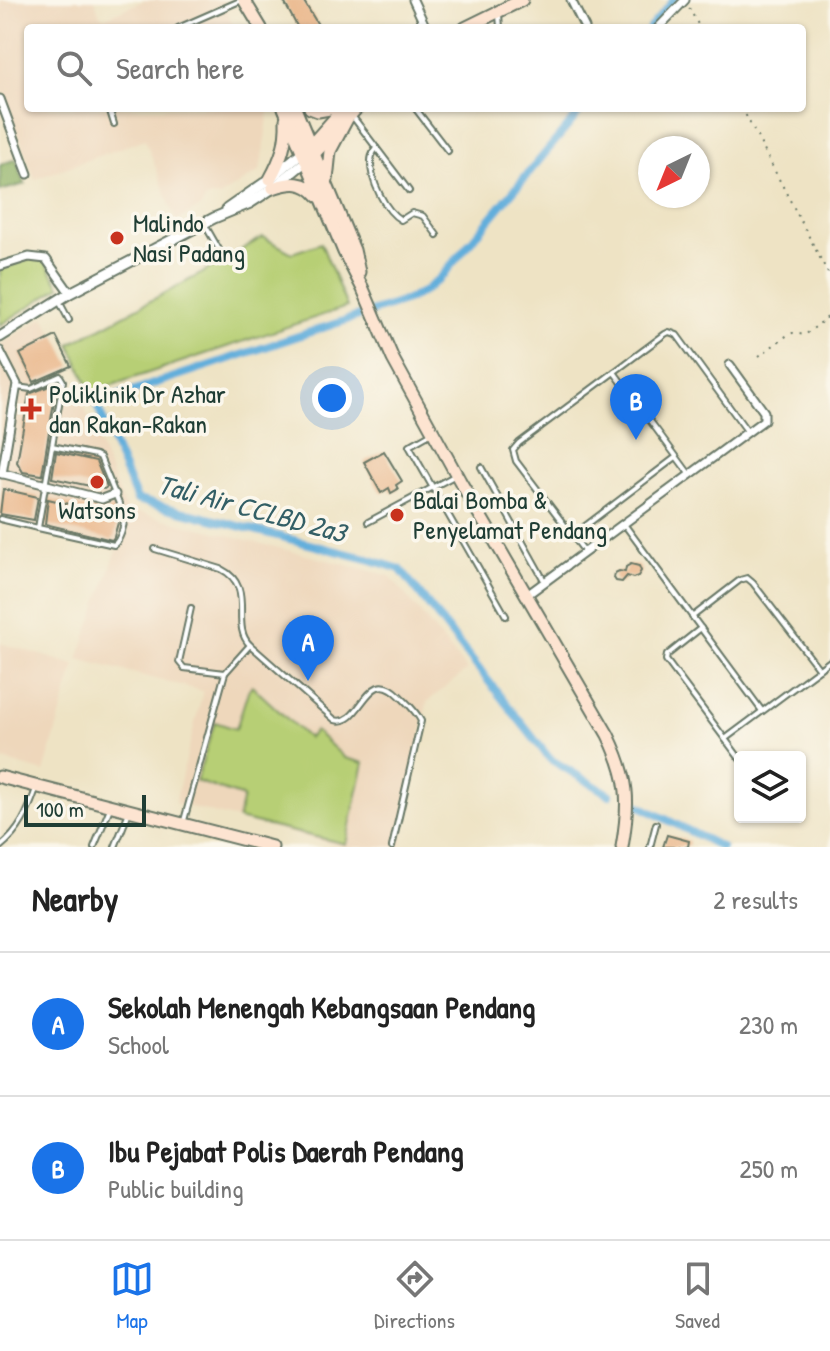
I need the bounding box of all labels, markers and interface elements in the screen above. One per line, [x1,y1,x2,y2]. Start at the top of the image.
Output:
search box [24,24,806,112]
icon: search [52,46,96,90]
text: Search here [116,48,244,88]
north arrow [638,136,710,208]
place label: Malindo Nasi Padang [133,205,245,270]
marker: Malindo Nasi Padang [108,229,126,247]
pin: B [610,374,662,440]
place label: Poliklinik Dr Azhar dan Rakan-Rakan [49,376,226,441]
your location [312,378,352,418]
marker: Poliklinik Dr Azhar dan Rakan-Rakan [20,398,42,420]
water label: Tali Air CCLBD 2a3 [154,465,353,552]
marker: Watsons [88,473,106,491]
place label: Balai Bomba & Penyelamat Pendang [413,482,607,547]
place label: Watsons [58,492,136,527]
marker: Balai Bomba & Penyelamat Pendang [388,506,406,524]
pin: A [282,615,334,681]
map controls [734,751,806,823]
button: layers [734,751,806,823]
scale bar [24,791,146,827]
text: 100 m [36,794,84,824]
text: Nearby [32,876,118,922]
text: 2 results [713,882,798,917]
text: Sekolah Menengah Kebangsaan Pendang [108,987,535,1027]
text: A [52,1007,64,1042]
text: 230 m [739,1007,798,1042]
text: School [108,1027,169,1062]
text: Ibu Pejabat Polis Daerah Pendang [108,1131,464,1171]
text: B [51,1151,65,1186]
text: 250 m [740,1151,798,1186]
text: Public building [108,1171,244,1206]
tab: Map [110,1257,154,1335]
tab: Directions [374,1257,455,1335]
tab: Saved [675,1257,720,1335]

